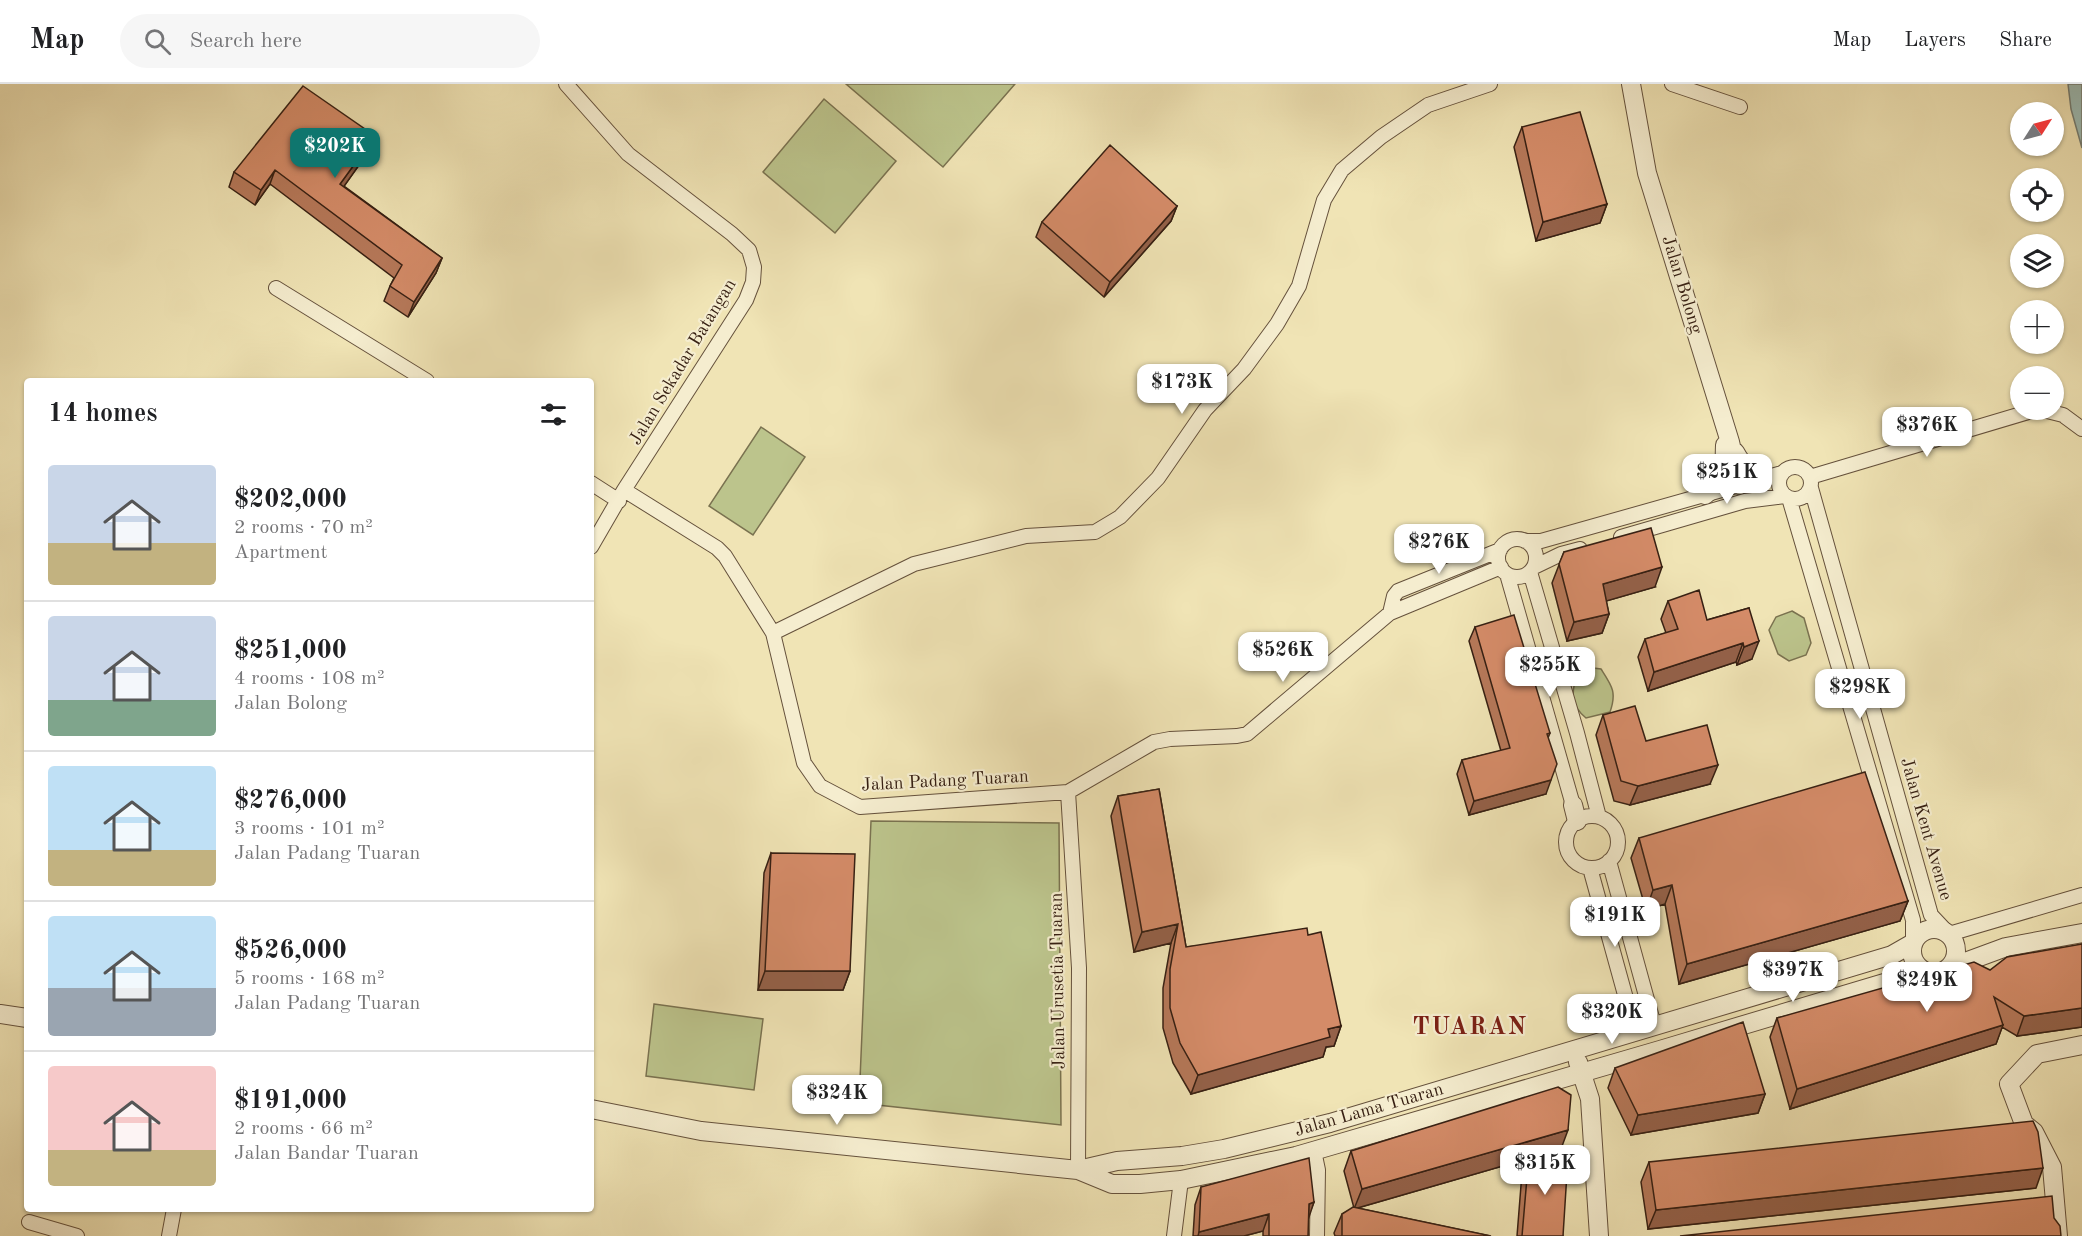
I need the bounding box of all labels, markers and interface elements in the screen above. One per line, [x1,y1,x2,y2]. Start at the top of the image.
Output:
search box [120,14,540,68]
icon: search [141,25,174,58]
text: Map [30,27,84,55]
text: Search here [189,30,302,52]
text: Map [1832,30,1871,51]
text: Layers [1904,30,1966,51]
text: Share [1999,30,2052,51]
north arrow [2010,102,2064,156]
map controls [2010,102,2064,420]
pin: $202K [293,128,377,179]
text: $202K [304,137,366,157]
button: locate [2010,168,2064,222]
street label: Jalan Bolong [1659,234,1706,337]
button: layers [2010,234,2064,288]
street label: Jalan Sekadar Batangan [626,276,740,448]
button: + [2010,300,2064,354]
pin: $173K [1140,364,1224,415]
button: − [2010,366,2064,420]
text: $173K [1151,373,1213,393]
icon: filters [537,398,570,431]
text: 14 homes [48,401,157,427]
pin: $376K [1885,407,1969,458]
text: $376K [1896,416,1958,436]
pin: $251K [1685,454,1769,505]
text: $251K [1696,463,1758,483]
text: $202,000 [234,487,347,513]
icon: home [96,489,168,561]
text: 2 rooms · 70 m² [234,518,373,538]
pin: $276K [1397,524,1481,575]
text: $276K [1408,533,1470,553]
text: Apartment [234,543,328,563]
pin: $526K [1241,632,1325,683]
text: $251,000 [234,638,347,664]
icon: home [96,640,168,712]
text: $526K [1252,641,1314,661]
pin: $255K [1508,647,1592,698]
text: $255K [1519,656,1581,676]
text: 4 rooms · 108 m² [234,669,384,689]
pin: $298K [1818,669,1902,720]
text: $298K [1829,678,1891,698]
text: Jalan Bolong [234,694,347,714]
street label: Jalan Kent Avenue [1897,756,1955,902]
street label: Jalan Padang Tuaran [861,768,1029,794]
text: $276,000 [234,788,347,814]
icon: home [96,790,168,862]
text: 3 rooms · 101 m² [234,819,384,839]
text: Jalan Padang Tuaran [234,844,420,864]
street label: Jalan Urusetia Tuaran [1047,892,1069,1069]
pin: $191K [1573,897,1657,948]
text: $191K [1584,906,1646,926]
text: $526,000 [234,938,347,964]
icon: home [96,940,168,1012]
pin: $397K [1751,952,1835,1003]
text: $397K [1762,961,1824,981]
pin: $249K [1885,962,1969,1013]
text: 5 rooms · 168 m² [234,969,384,989]
text: $249K [1896,971,1958,991]
text: Jalan Padang Tuaran [234,994,420,1014]
pin: $320K [1570,994,1654,1045]
text: $320K [1581,1003,1643,1023]
district label: TUARAN [1413,1016,1527,1040]
pin: $324K [795,1075,879,1126]
street label: Jalan Lama Tuaran [1293,1080,1446,1140]
text: $324K [806,1084,868,1104]
text: $191,000 [234,1088,347,1114]
icon: home [96,1090,168,1162]
text: 2 rooms · 66 m² [234,1119,373,1139]
text: Jalan Bandar Tuaran [234,1144,419,1164]
pin: $315K [1503,1145,1587,1196]
text: $315K [1514,1154,1576,1174]

